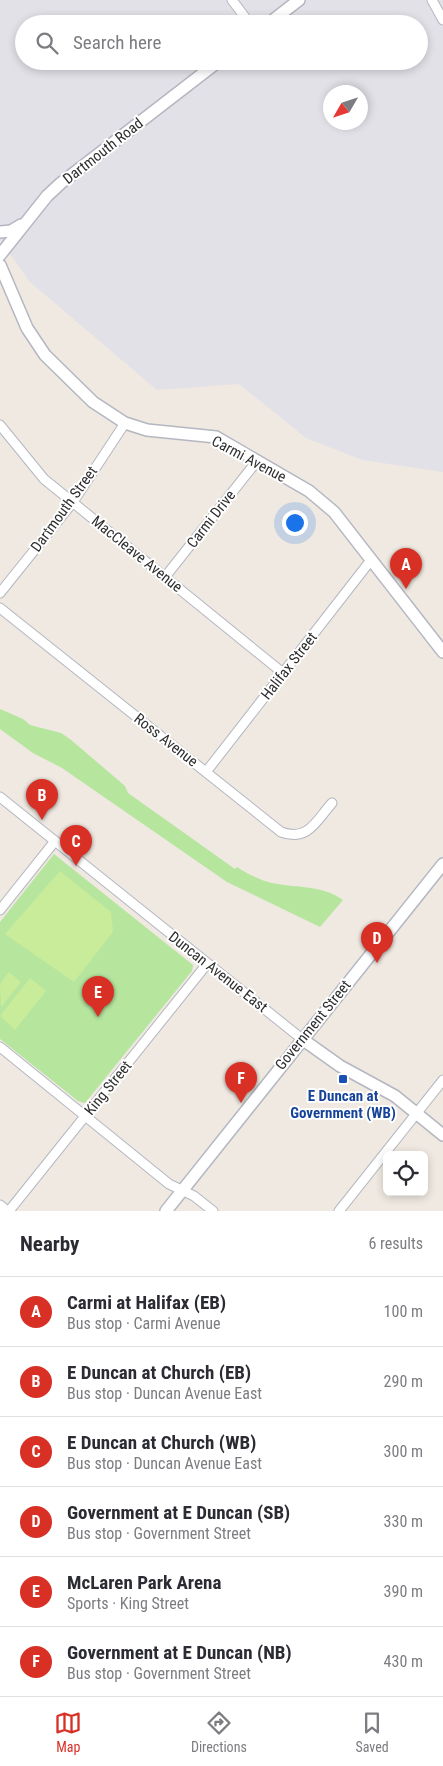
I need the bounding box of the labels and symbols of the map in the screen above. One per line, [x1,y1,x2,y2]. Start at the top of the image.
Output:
north arrow [323,85,368,130]
street label: Dartmouth Road [59,114,147,188]
street label: Carmi Avenue [209,432,289,486]
street label: Dartmouth Street [27,463,101,555]
street label: Carmi Drive [183,487,239,551]
your location [282,510,308,536]
street label: MacCleave Avenue [88,512,186,596]
pin: A [390,548,422,589]
street label: Halifax Street [257,629,321,703]
street label: Ross Avenue [131,710,201,770]
pin: B [26,779,58,820]
pin: C [60,825,92,866]
pin: D [361,922,393,963]
street label: Duncan Avenue East [165,928,271,1016]
pin: E [82,976,114,1017]
street label: Government Street [271,977,355,1073]
street label: King Street [81,1057,135,1119]
pin: F [225,1062,257,1103]
marker: E Duncan at Government (WB) [337,1073,349,1085]
place label: E Duncan at Government (WB) [290,1087,396,1122]

